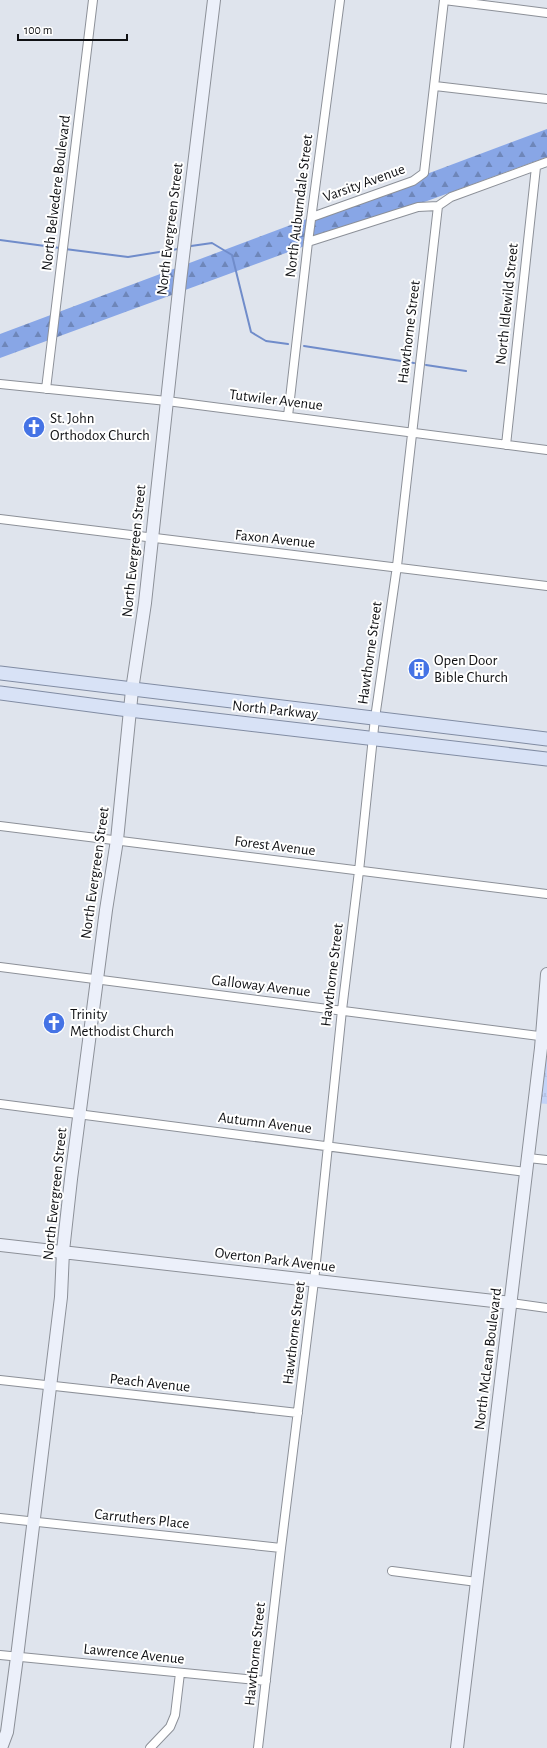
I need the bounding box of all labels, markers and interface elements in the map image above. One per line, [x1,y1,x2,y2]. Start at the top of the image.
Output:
scale bar [18,16,127,42]
text: 100 m [24,24,52,36]
street label: North Belvedere Boulevard [39,114,73,272]
street label: North Auburndale Street [283,133,315,278]
street label: Varsity Avenue [321,161,407,205]
street label: North Evergreen Street [154,162,186,296]
street label: North Idlewild Street [493,242,521,366]
street label: Hawthorne Street [395,279,423,384]
street label: Tutwiler Avenue [228,387,324,413]
place label: St. John Orthodox Church [50,411,150,443]
church icon: St. John Orthodox Church [21,414,47,440]
street label: North Evergreen Street [120,484,148,618]
street label: Faxon Avenue [234,527,316,551]
street label: Hawthorne Street [355,600,385,705]
place label: Open Door Bible Church [434,653,508,685]
building icon: Open Door Bible Church [406,656,432,682]
street label: North Parkway [231,698,319,722]
street label: North Evergreen Street [78,806,112,940]
street label: Forest Avenue [234,834,316,858]
street label: Hawthorne Street [318,922,346,1027]
street label: Galloway Avenue [211,972,311,1000]
place label: Trinity Methodist Church [70,1007,174,1039]
church icon: Trinity Methodist Church [41,1010,67,1036]
street label: Autumn Avenue [217,1110,313,1136]
street label: North Evergreen Street [41,1127,69,1261]
street label: Overton Park Avenue [214,1245,336,1275]
street label: Hawthorne Street [280,1280,308,1385]
street label: North McLean Boulevard [472,1287,504,1431]
street label: Peach Avenue [109,1371,191,1395]
street label: Carruthers Place [94,1507,190,1531]
street label: Hawthorne Street [242,1601,268,1706]
street label: Lawrence Avenue [83,1641,185,1667]

